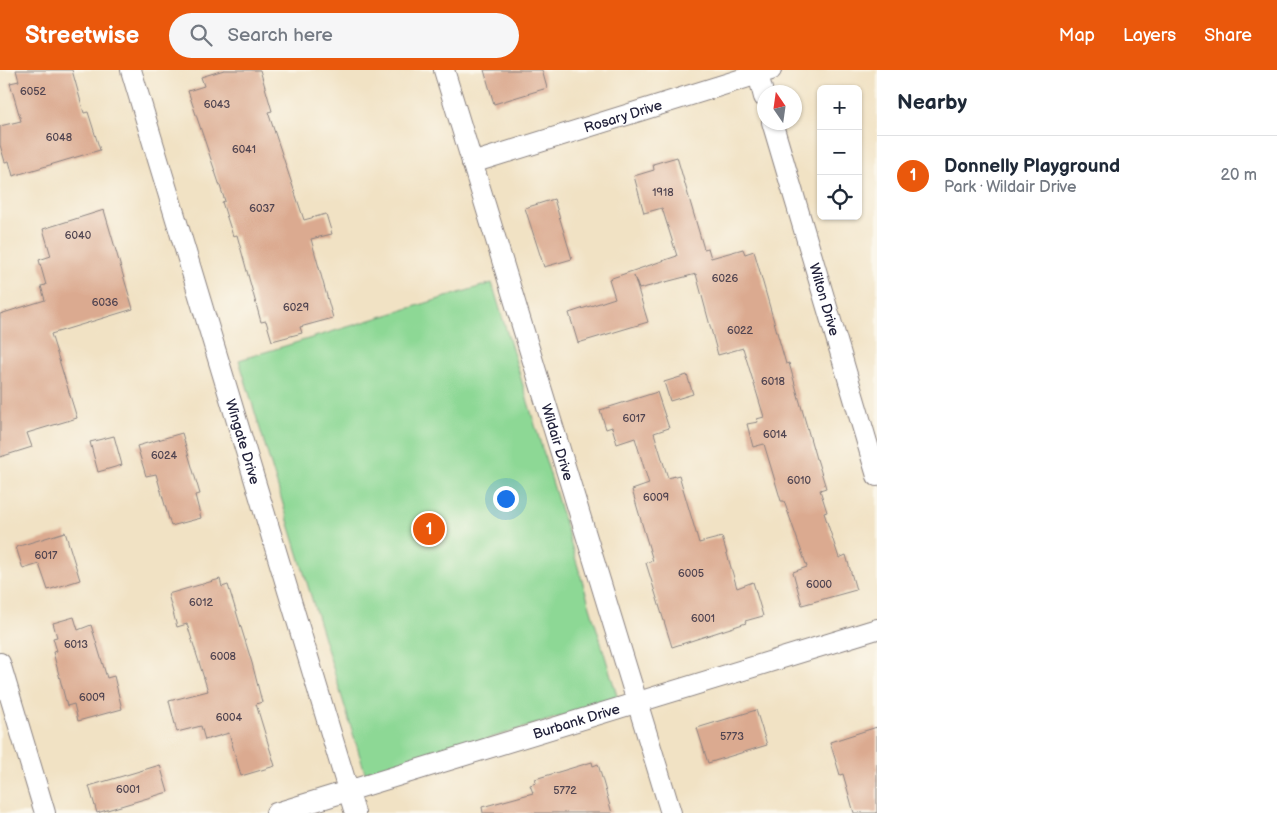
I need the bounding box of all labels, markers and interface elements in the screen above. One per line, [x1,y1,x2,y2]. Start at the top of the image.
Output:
search box [169,13,519,58]
text: Streetwise [25,21,139,50]
icon: search [187,21,215,49]
text: Search here [227,24,333,47]
text: Map [1059,25,1095,46]
text: Layers [1123,25,1176,46]
text: Share [1204,25,1252,46]
house number: 6052 [20,85,46,98]
north arrow [757,85,802,130]
map controls [817,85,862,220]
button: + [817,85,862,130]
text: Nearby [897,90,967,115]
street label: Rosary Drive [582,96,664,137]
house number: 6043 [204,98,231,111]
button: − [817,130,862,175]
house number: 6048 [46,131,72,144]
house number: 6041 [232,143,256,156]
text: Donnelly Playground [944,155,1120,178]
text: 1 [910,166,916,185]
text: 20 m [1221,166,1257,185]
button: locate [817,175,862,220]
text: Park · Wildair Drive [944,178,1077,197]
house number: 1918 [652,186,674,199]
house number: 6037 [249,202,275,215]
house number: 6040 [65,229,92,242]
street label: Wilton Drive [805,261,843,338]
house number: 6026 [712,272,738,285]
house number: 6036 [92,296,119,309]
house number: 6029 [283,301,309,314]
house number: 6022 [727,324,754,337]
house number: 6018 [761,375,785,388]
street label: Wingate Drive [222,397,263,486]
street label: Wildair Drive [537,402,577,483]
house number: 6017 [623,412,646,425]
house number: 6014 [763,428,787,441]
house number: 6024 [151,449,177,462]
house number: 6010 [787,474,811,487]
your location [493,486,519,512]
house number: 6009 [643,491,669,504]
pin: 1 [413,510,445,548]
house number: 6017 [35,549,58,562]
house number: 6005 [678,567,704,580]
house number: 6000 [806,578,833,591]
house number: 6012 [189,596,213,609]
house number: 6001 [691,612,715,625]
house number: 6013 [64,638,88,651]
house number: 6008 [210,650,236,663]
house number: 6009 [79,691,105,704]
street label: Burbank Drive [531,700,622,743]
house number: 6004 [216,711,242,724]
house number: 5773 [720,730,744,743]
house number: 6001 [116,783,140,796]
house number: 5772 [553,784,577,797]

